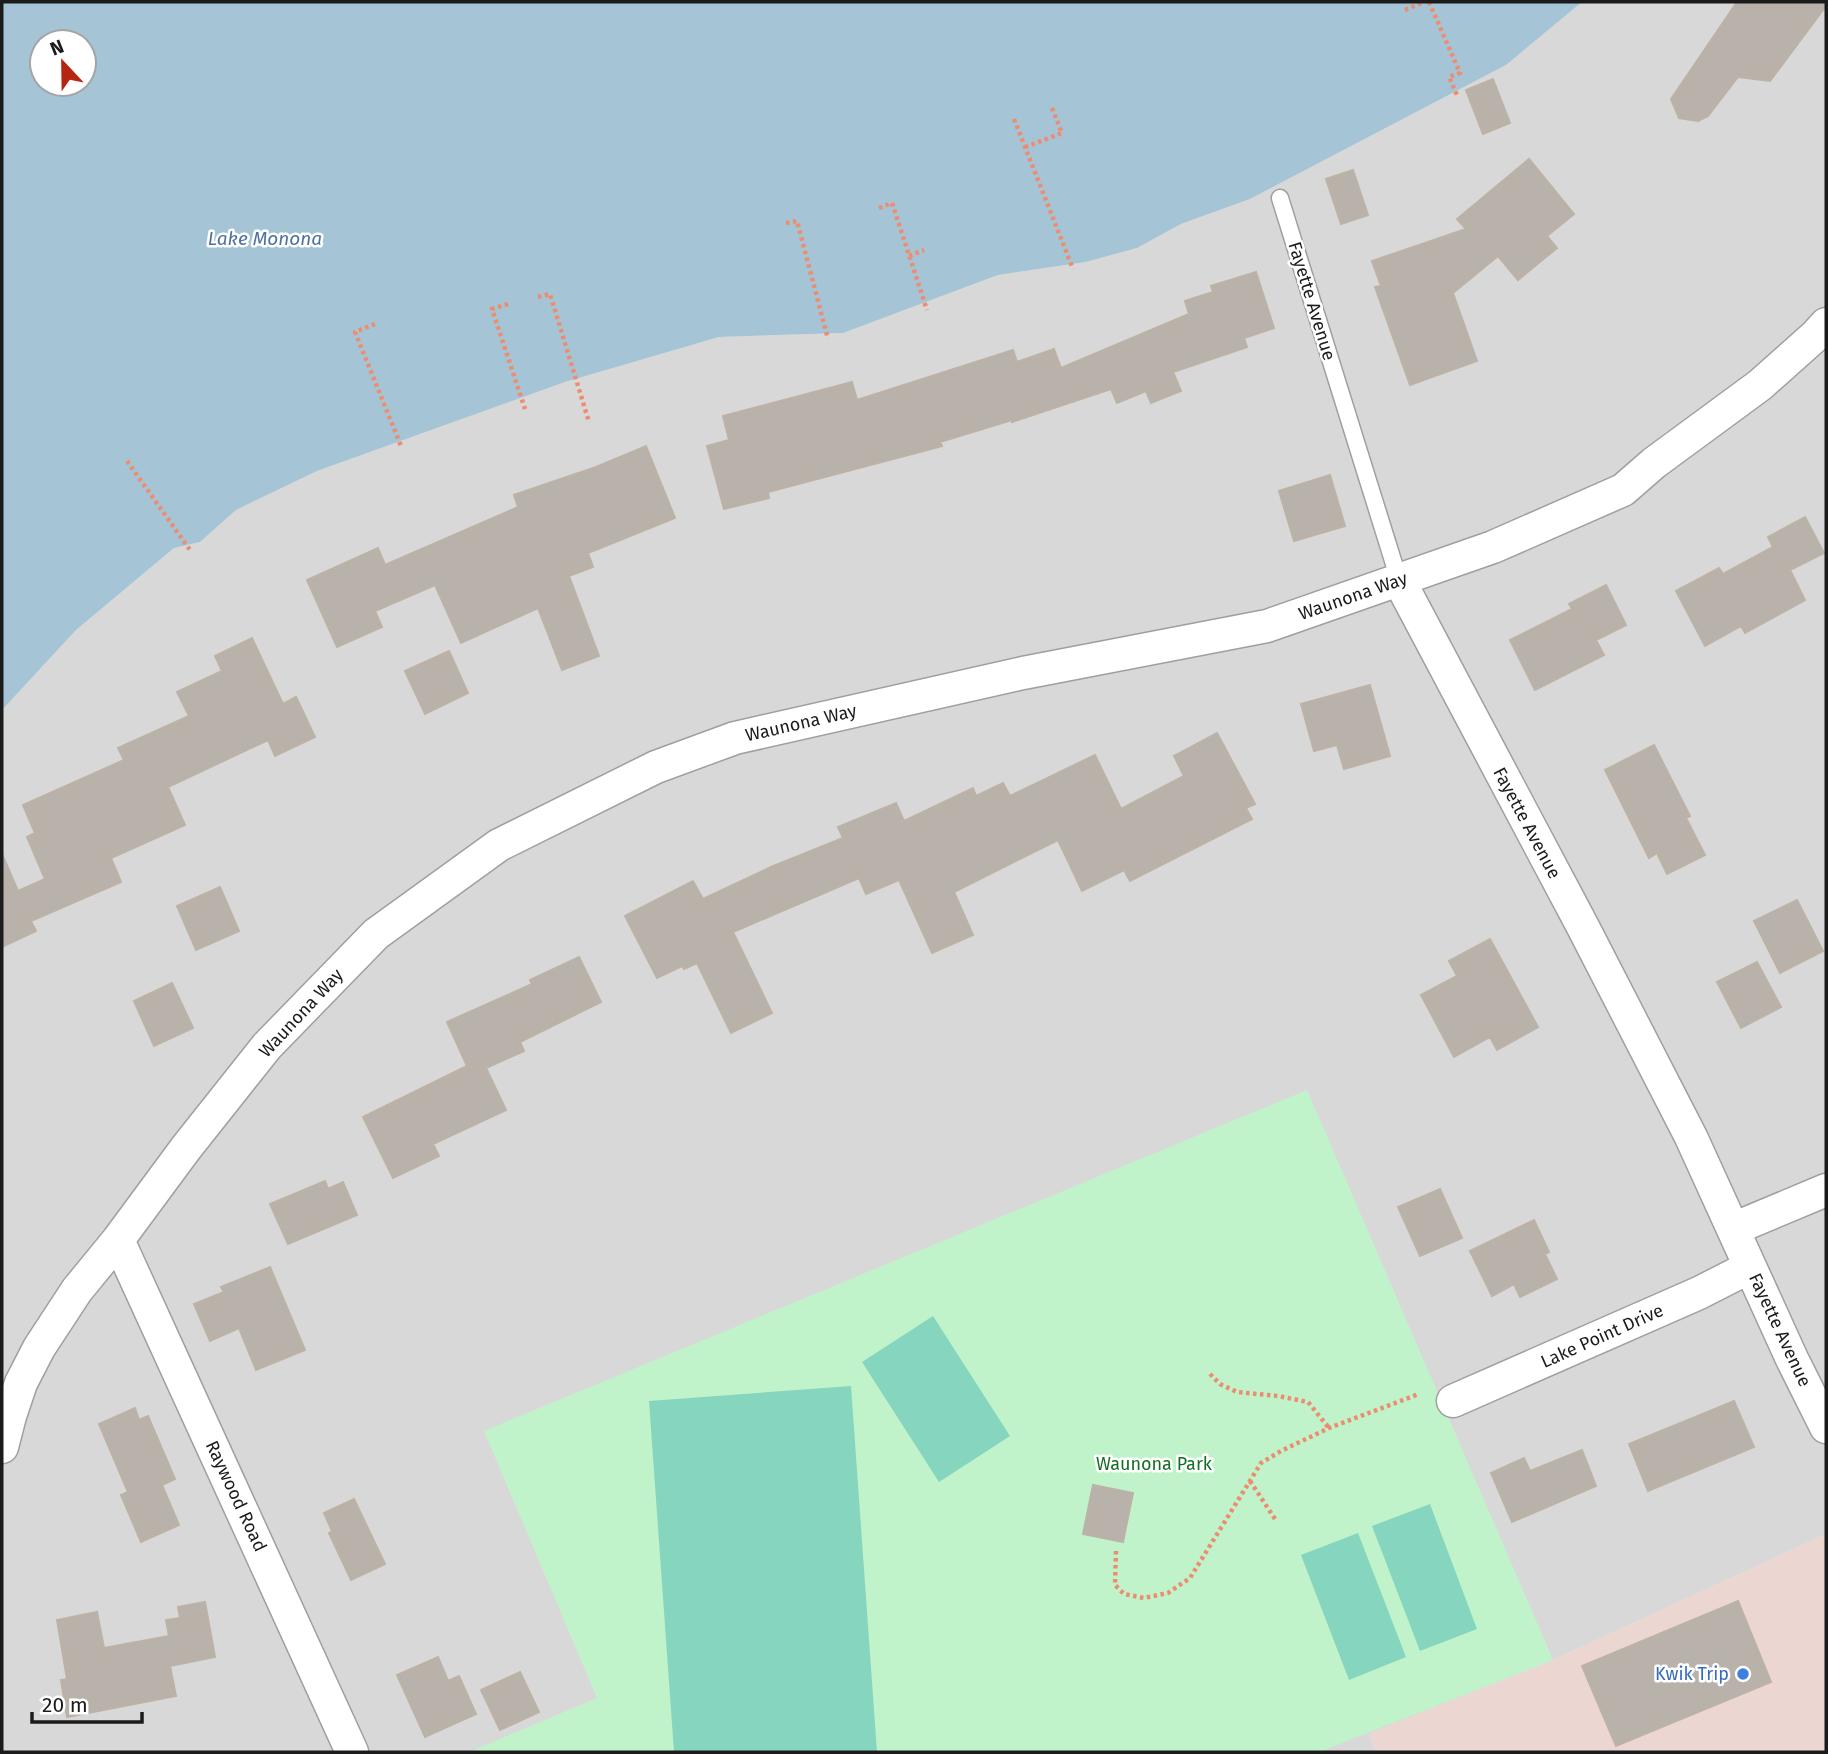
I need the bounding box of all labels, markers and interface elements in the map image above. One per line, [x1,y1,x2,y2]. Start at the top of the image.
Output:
north arrow [28,28,98,98]
text: N [47,35,67,61]
water label: Lake Monona [208,227,322,250]
street label: Fayette Avenue [1284,239,1340,363]
street label: Waunona Way [1296,567,1410,625]
street label: Waunona Way [743,699,859,746]
street label: Fayette Avenue [1488,764,1566,882]
street label: Waunona Way [254,964,348,1062]
street label: Fayette Avenue [1744,1270,1816,1390]
street label: Lake Point Drive [1537,1299,1667,1373]
street label: Raywood Road [201,1437,271,1555]
park label: Waunona Park [1096,1453,1213,1475]
place label: Kwik Trip [1655,1663,1729,1685]
marker: Kwik Trip [1735,1666,1751,1682]
scale bar [32,1680,142,1724]
text: 20 m [42,1692,88,1718]

